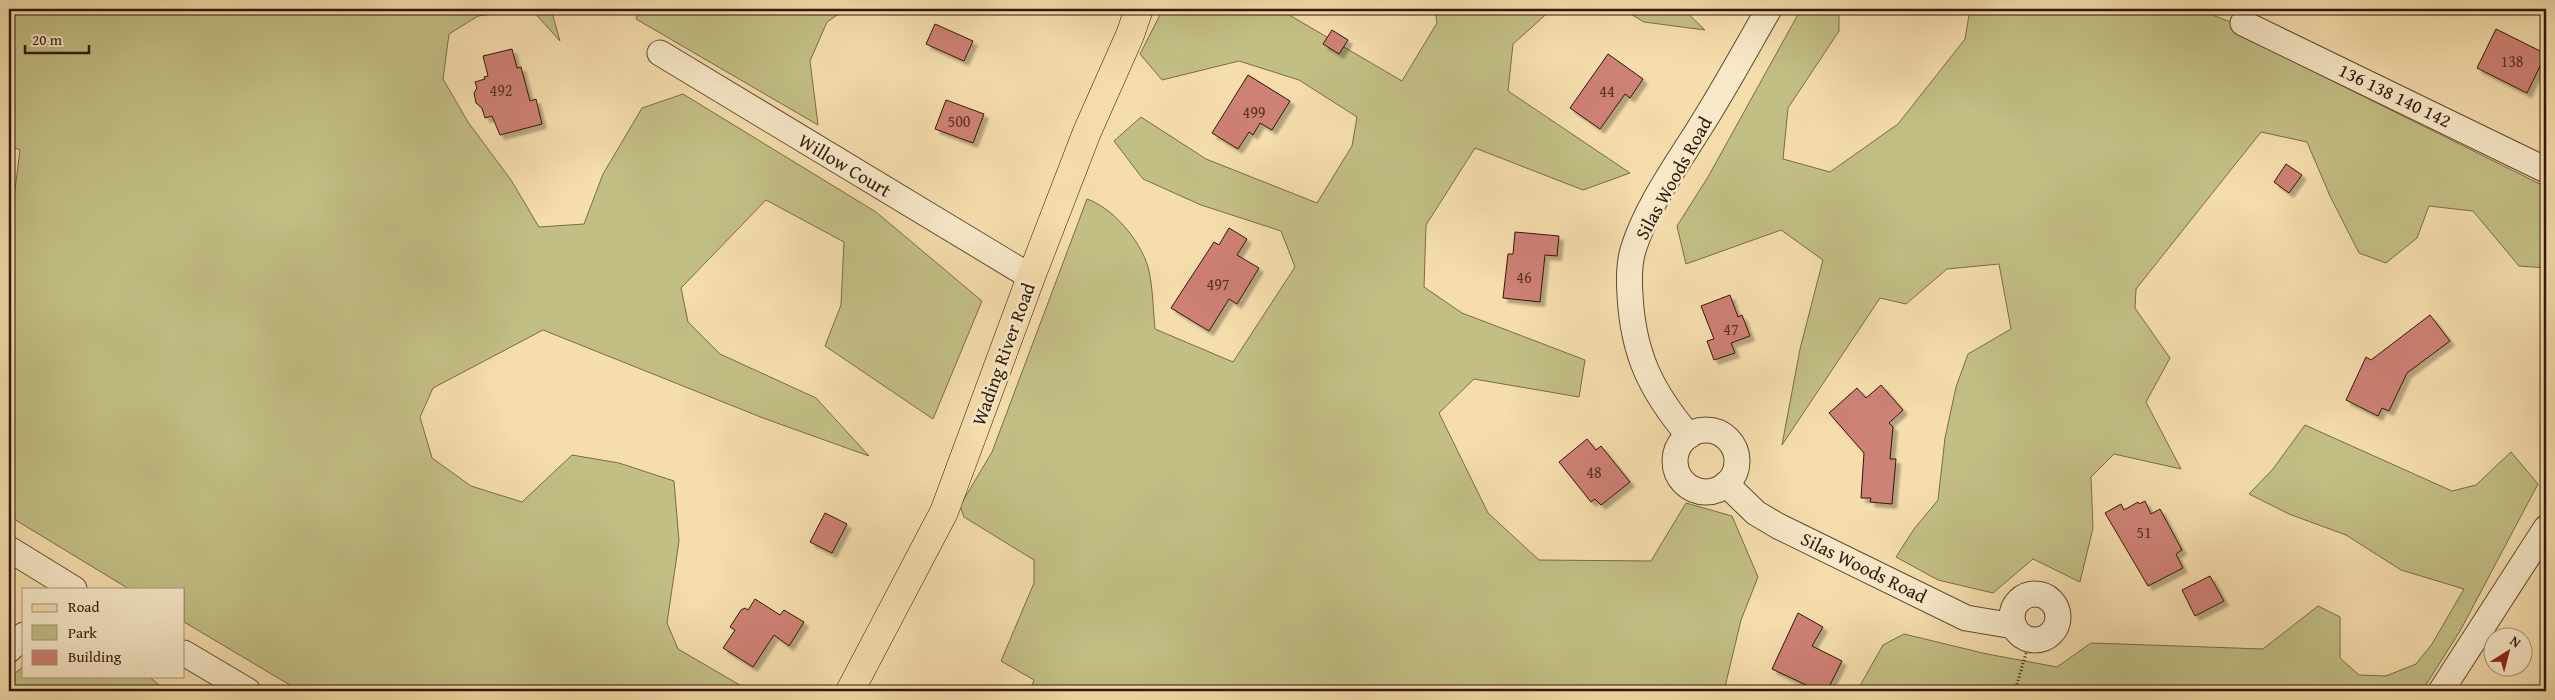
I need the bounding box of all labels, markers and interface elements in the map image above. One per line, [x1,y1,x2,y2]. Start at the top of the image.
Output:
scale bar [25,22,89,54]
text: 20 m [32,29,63,50]
house number: 138 [2500,49,2524,73]
street label: 136 138 140 142 [2334,56,2456,134]
house number: 492 [489,78,513,102]
house number: 44 [1599,79,1615,103]
house number: 499 [1242,100,1266,124]
house number: 500 [947,109,971,133]
street label: Silas Woods Road [1628,111,1719,245]
street label: Willow Court [793,126,897,204]
house number: 46 [1516,265,1532,289]
house number: 497 [1206,272,1230,296]
street label: Wading River Road [964,278,1042,429]
house number: 47 [1723,317,1739,341]
house number: 48 [1586,460,1602,484]
house number: 51 [2136,520,2152,544]
street label: Silas Woods Road [1796,524,1933,610]
legend [22,588,185,678]
text: Road [68,596,99,617]
text: Park [68,622,97,643]
north arrow [2482,628,2532,678]
text: N [2506,631,2526,653]
text: Building [68,646,122,667]

